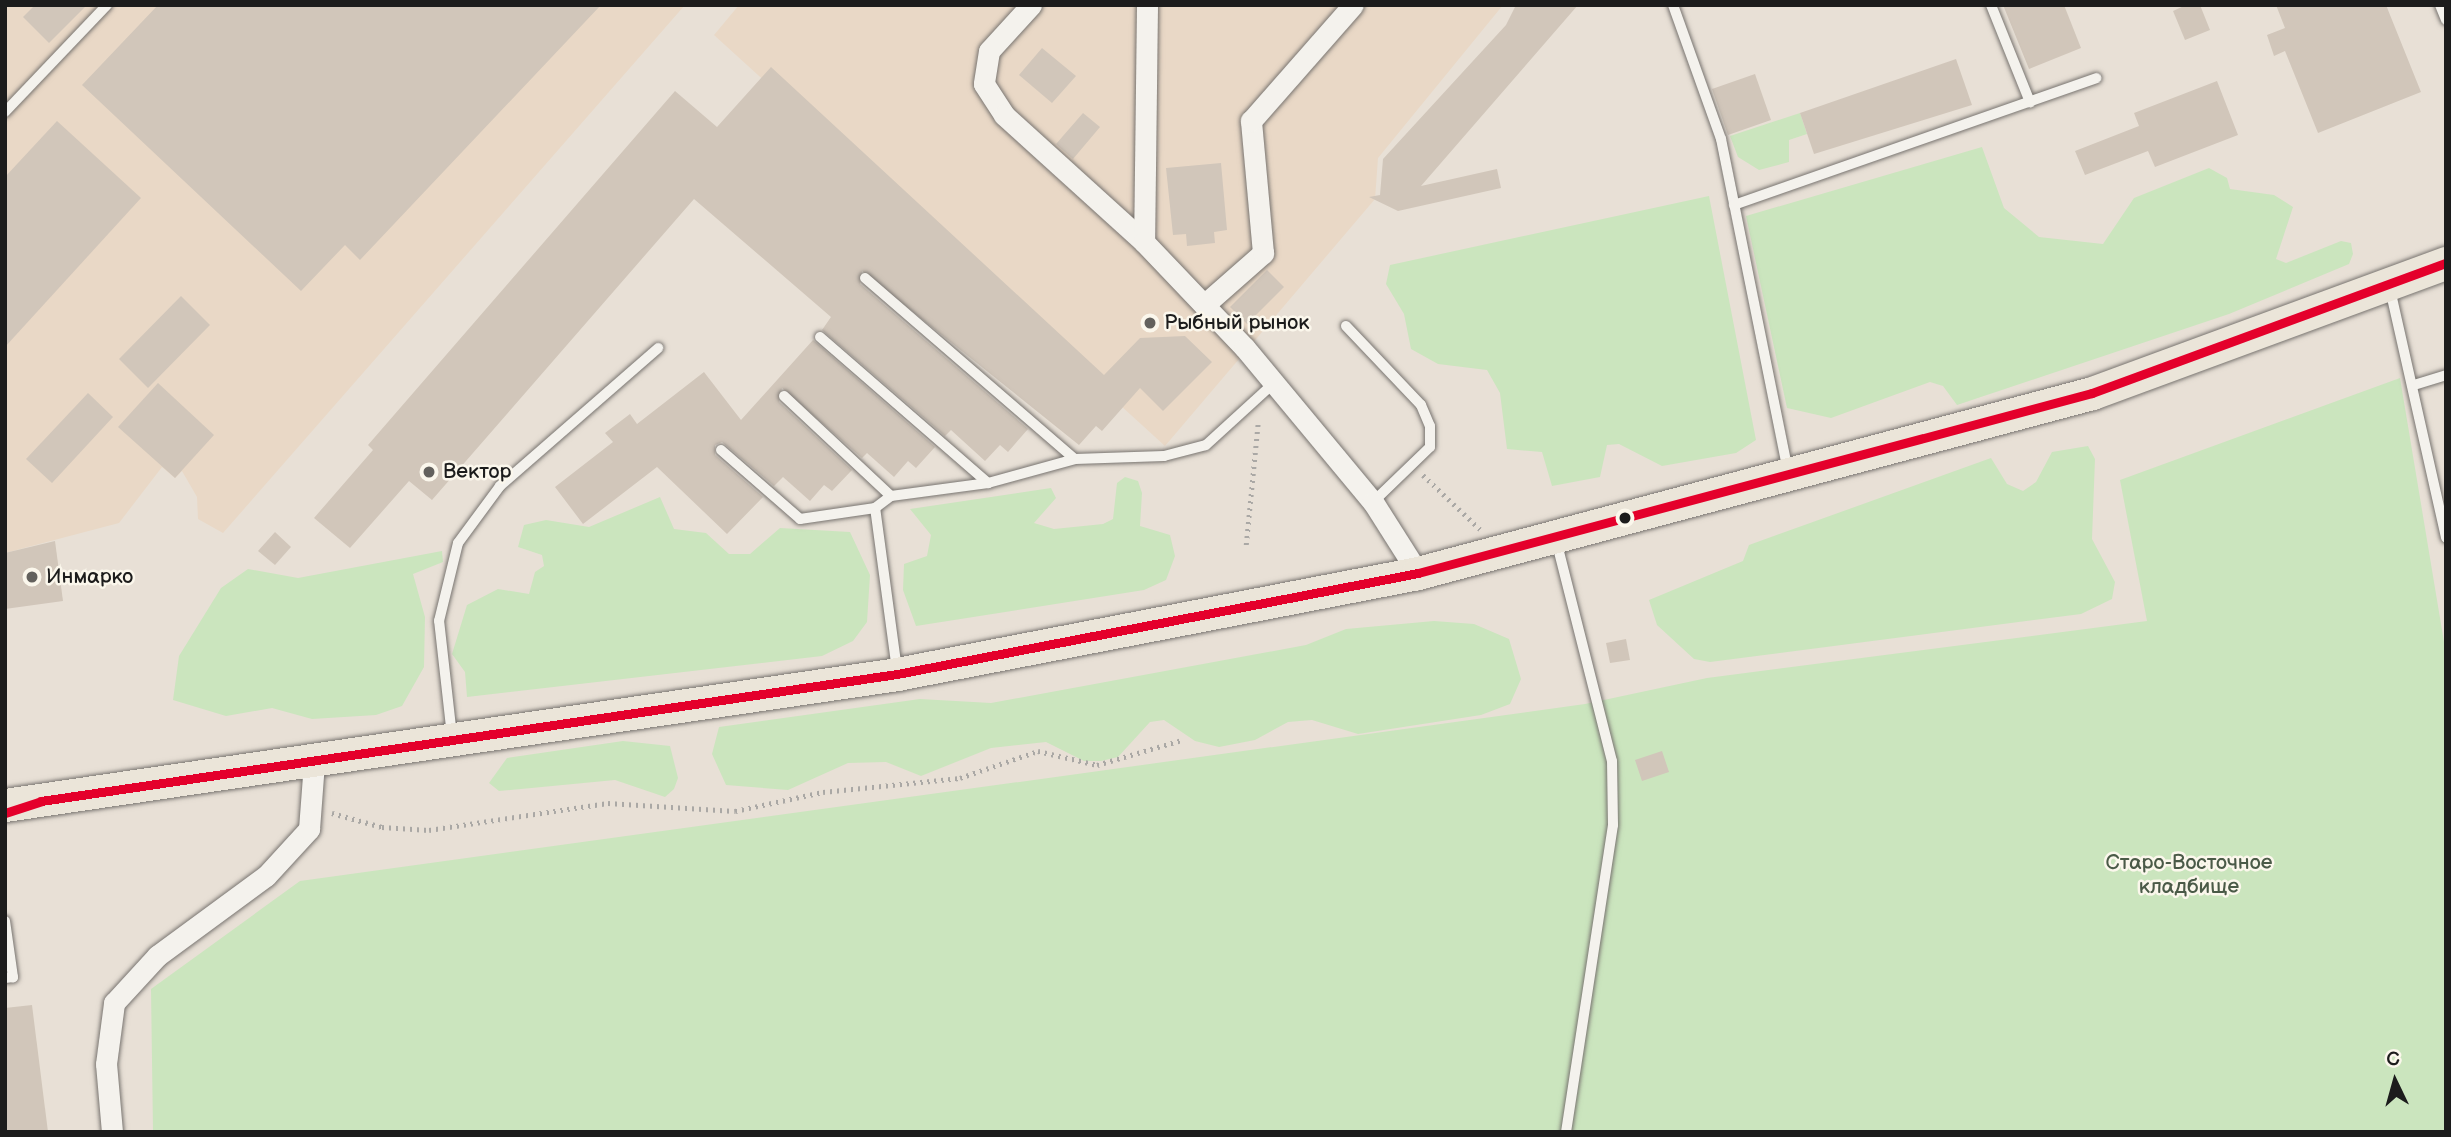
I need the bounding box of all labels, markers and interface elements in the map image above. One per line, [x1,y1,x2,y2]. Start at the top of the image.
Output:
place label: Рыбный рынок [1164,310,1309,336]
marker: Рыбный рынок [1142,315,1158,331]
place label: Вектор [443,459,511,485]
marker: Вектор [421,464,437,480]
unlabelled marker [1618,511,1632,525]
place label: Инмарко [46,564,133,590]
marker: Инмарко [24,569,40,585]
park label: Старо-Восточное кладбище [2106,850,2272,900]
north arrow [2360,1046,2430,1116]
text: С [2386,1048,2401,1072]

